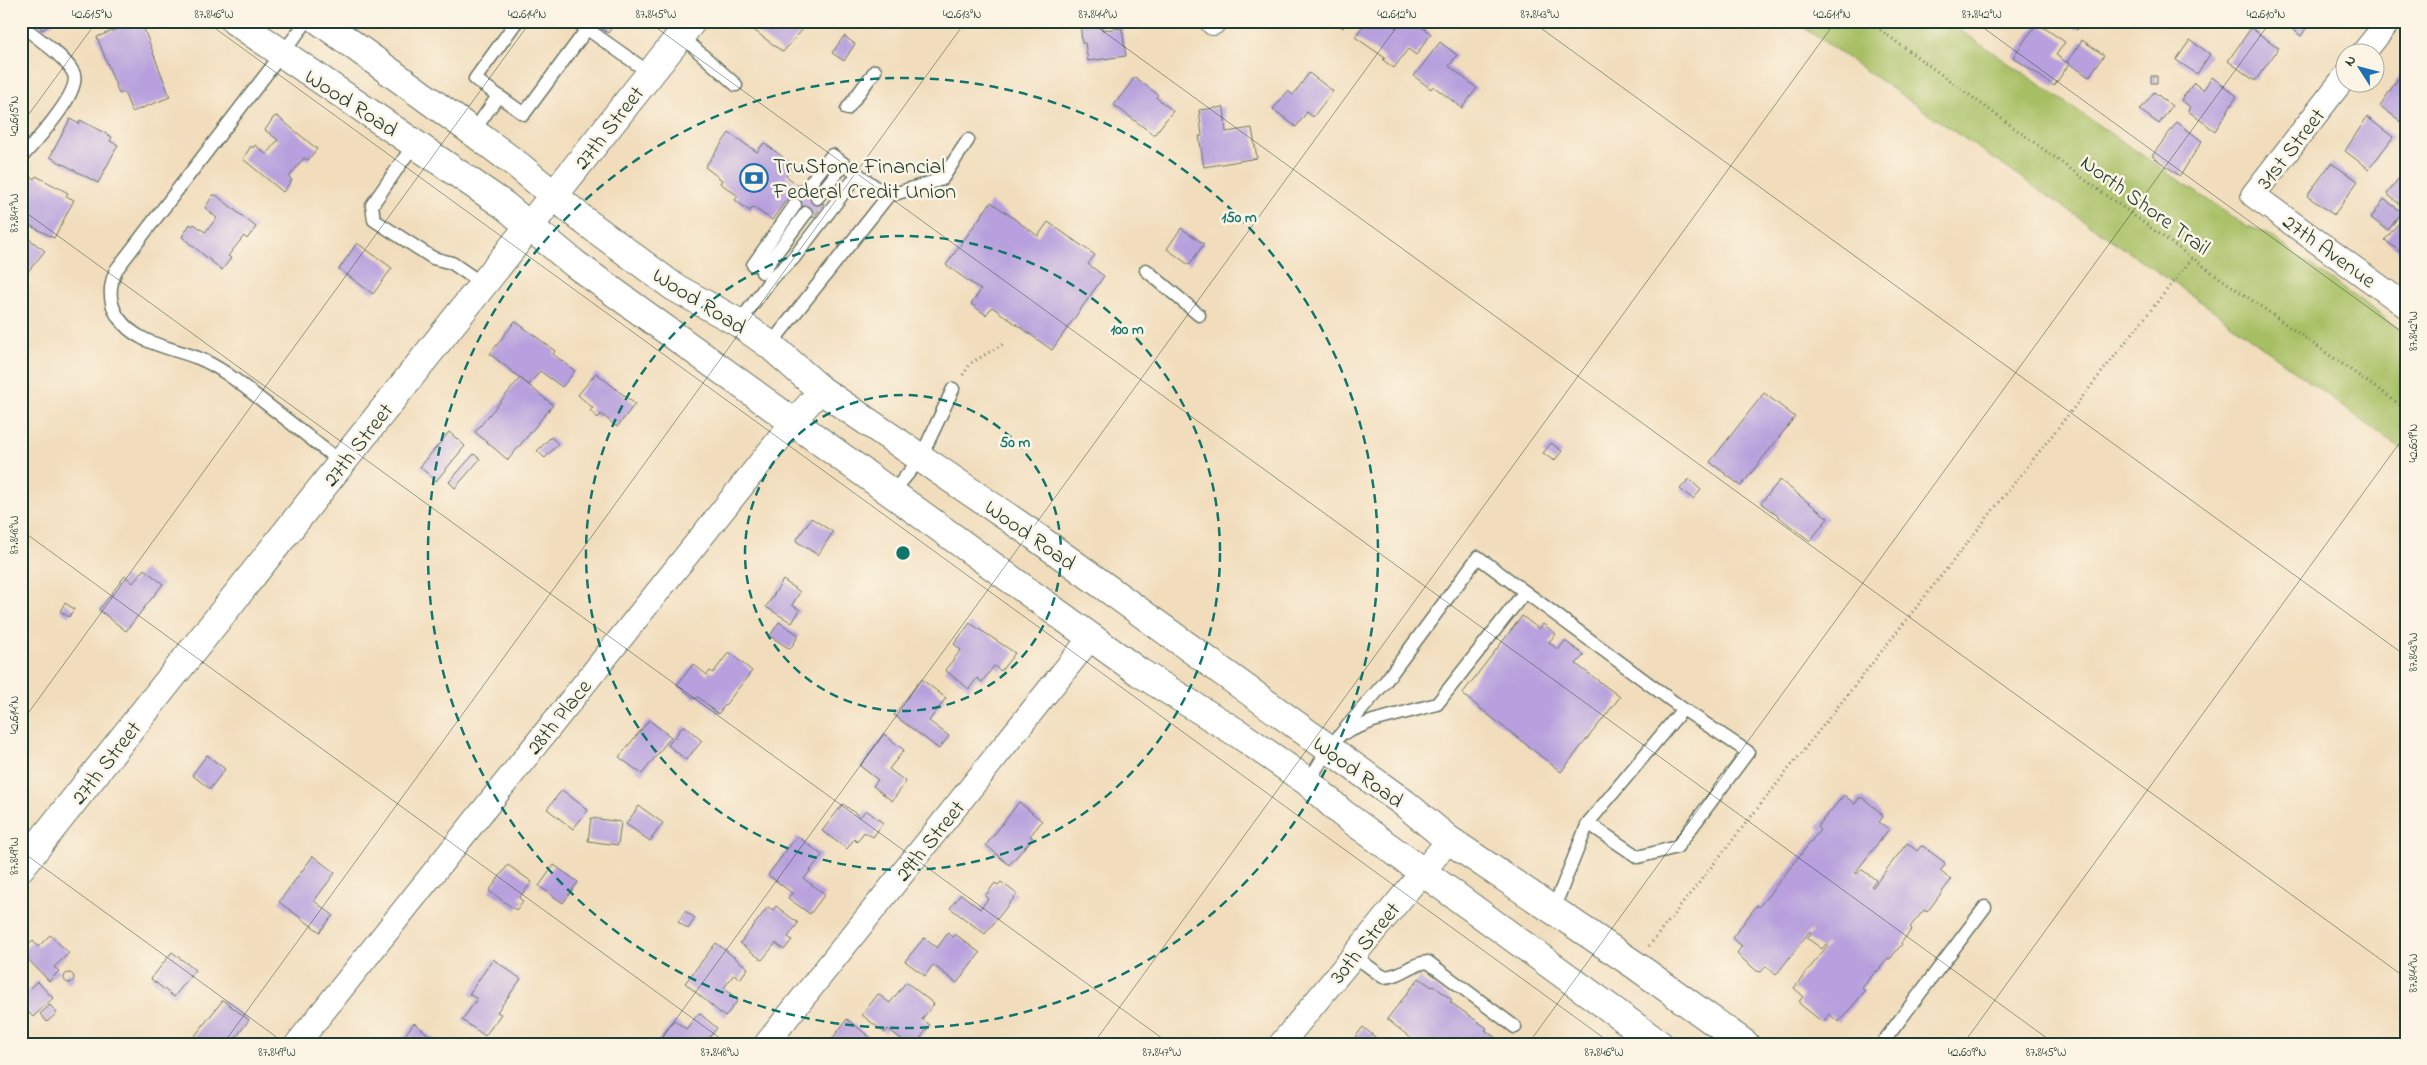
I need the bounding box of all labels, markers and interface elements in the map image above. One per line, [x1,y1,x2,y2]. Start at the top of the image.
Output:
text: 42.615°N [72,6,112,24]
text: 87.846°W [194,6,234,24]
text: 42.614°N [508,6,546,24]
text: 87.845°W [636,6,676,24]
text: 42.613°N [943,6,981,24]
text: 87.844°W [1079,6,1117,24]
text: 42.612°N [1377,6,1417,24]
text: 87.843°W [1521,6,1559,24]
text: 42.611°N [1813,6,1851,24]
text: 87.842°W [1962,6,2002,24]
text: 42.610°N [2247,6,2285,24]
north arrow [2334,42,2384,92]
text: N [2339,51,2362,71]
street label: Wood Road [297,62,403,147]
street label: 27th Street [567,80,654,178]
text: 42.615°N [6,96,24,136]
street label: 31st Street [2250,102,2335,197]
street label: North Shore Trail [2073,148,2216,265]
place label: TruStone Financial Federal Credit Union [772,152,956,209]
bank icon: TruStone Financial Federal Credit Union [739,163,769,193]
text: 87.847°W [6,194,24,232]
text: 150 m [1221,207,1257,229]
street label: 27th Avenue [2275,207,2382,298]
street label: Wood Road [645,261,752,344]
text: 87.842°W [2405,311,2423,351]
text: 100 m [1110,319,1144,341]
street label: 27th Street [316,397,403,495]
text: 42.609°N [2405,424,2423,462]
text: 50 m [1000,432,1031,454]
street label: Wood Road [977,493,1082,580]
text: 87.848°W [6,516,24,554]
centre of rings [894,544,912,562]
text: 87.843°W [2405,633,2423,671]
street label: 28th Place [520,673,601,763]
text: 42.614°N [6,696,24,734]
street label: 27th Street [64,715,151,813]
street label: Wood Road [1305,729,1409,817]
street label: 29th Street [889,794,974,889]
text: 87.849°W [6,837,24,875]
street label: 30th Street [1323,896,1410,992]
text: 87.844°W [2405,954,2423,992]
text: 87.849°W [258,1044,296,1062]
text: 87.848°W [701,1044,739,1062]
text: 87.847°W [1143,1044,1181,1062]
text: 87.846°W [1584,1044,1624,1062]
text: 42.609°N [1948,1044,1986,1062]
text: 87.845°W [2026,1044,2066,1062]

